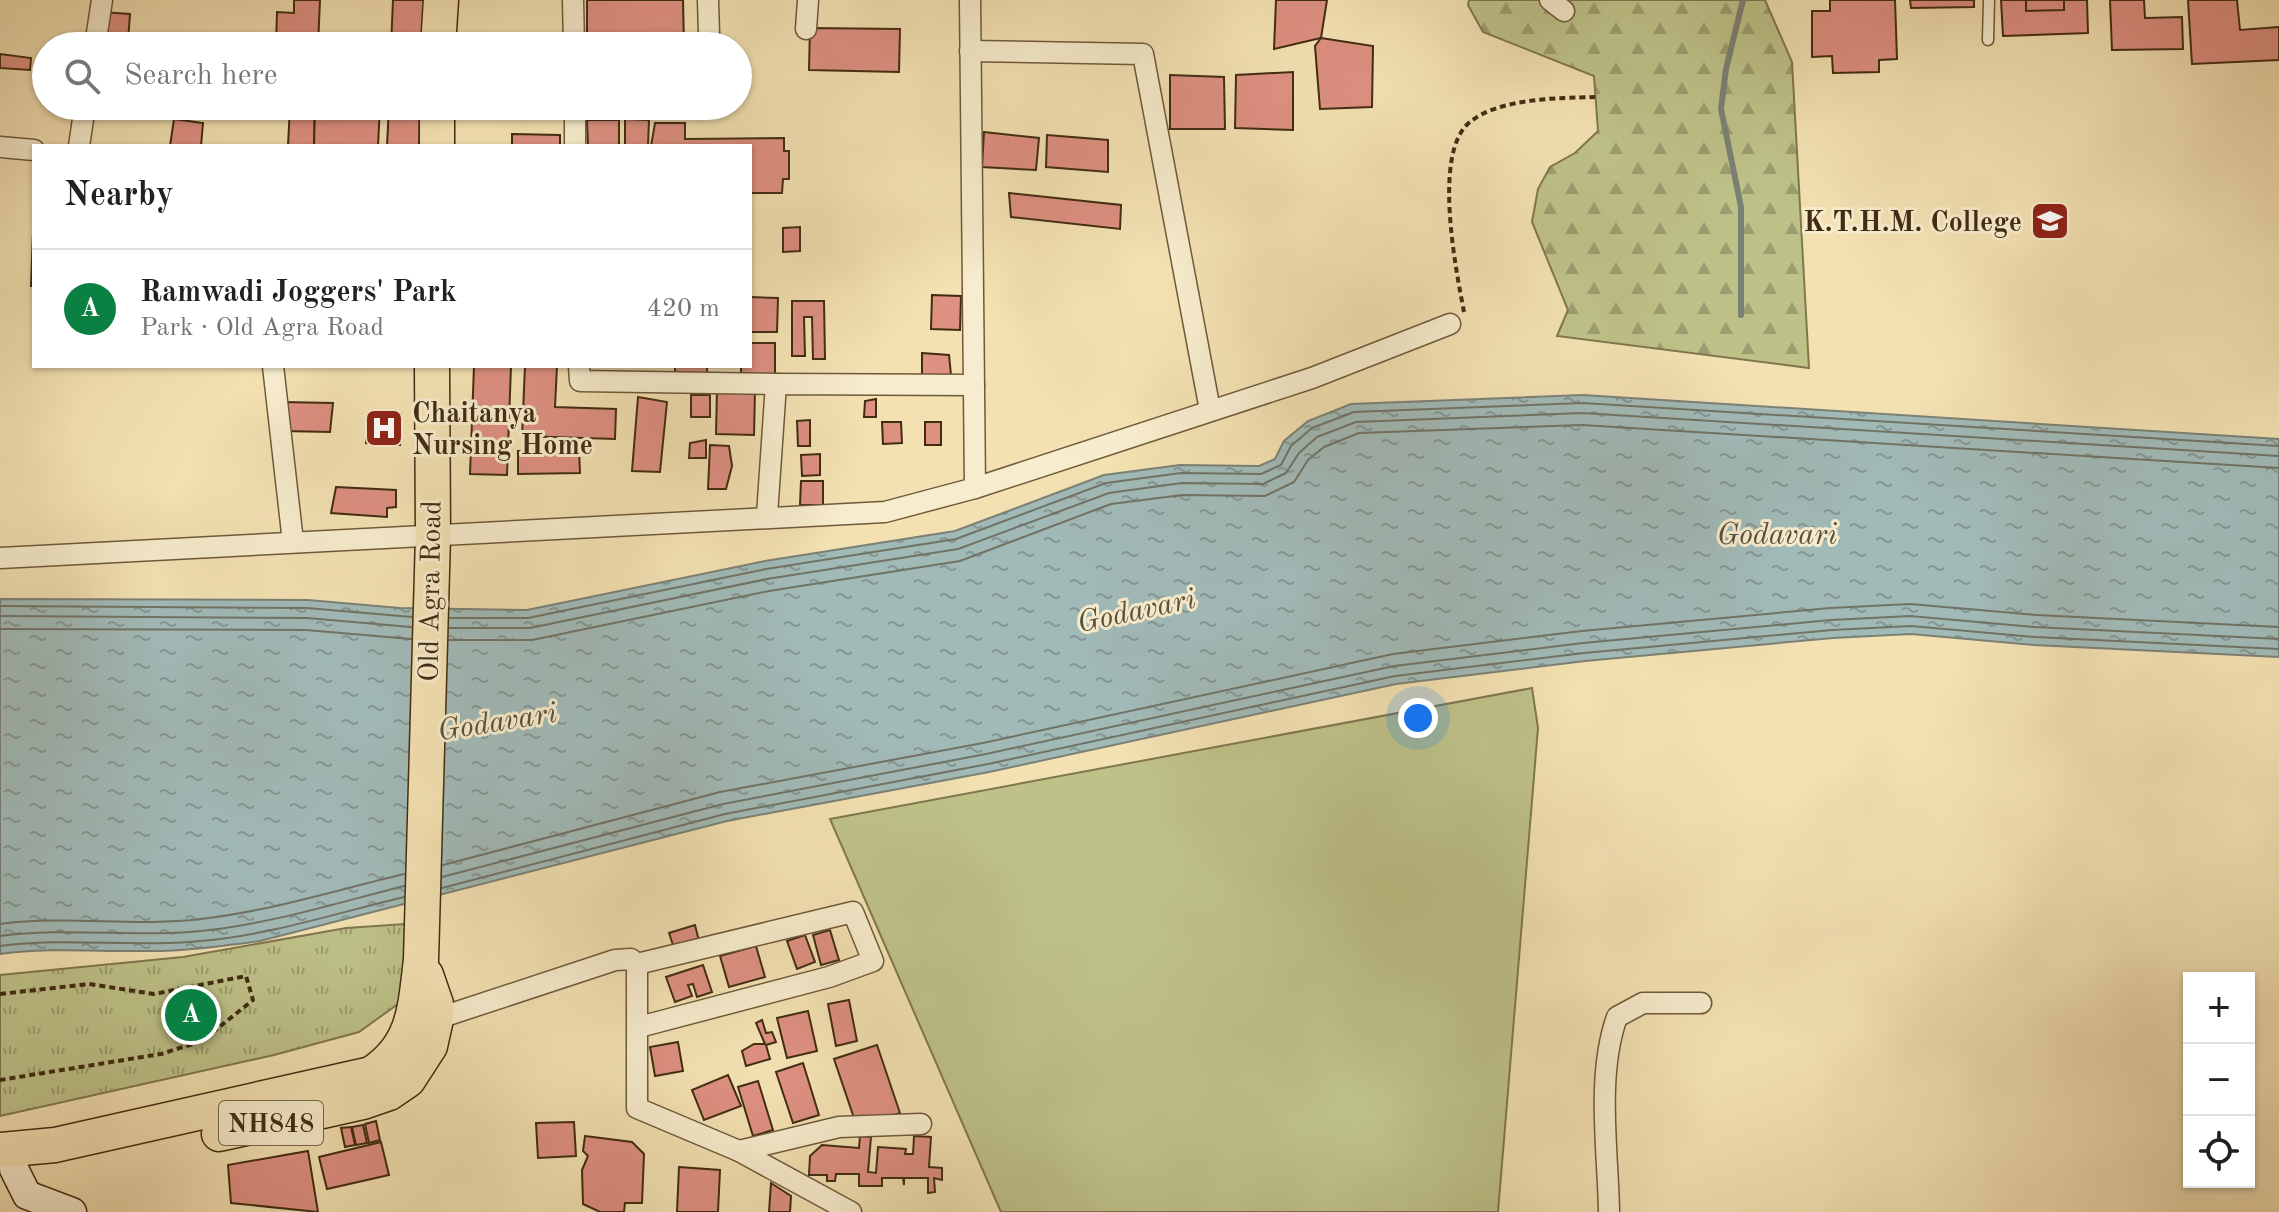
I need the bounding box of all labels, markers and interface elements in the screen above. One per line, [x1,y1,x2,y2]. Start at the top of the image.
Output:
search box [32,32,752,120]
icon: search [60,54,104,98]
text: Search here [124,61,278,91]
text: Nearby [64,179,174,213]
school or university icon: K.T.H.M. College [2029,200,2071,242]
place label: K.T.H.M. College [1803,210,2022,238]
text: Ramwadi Joggers' Park [140,278,457,308]
text: A [80,296,100,322]
text: 420 m [647,296,720,322]
text: Park · Old Agra Road [140,315,384,341]
place label: Chaitanya Nursing Home [412,401,593,461]
hospital icon: Chaitanya Nursing Home [363,407,405,449]
street label: Old Agra Road [416,500,448,682]
water label: Godavari [1717,521,1837,551]
water label: Godavari [1074,585,1198,639]
your location [1398,698,1438,738]
water label: Godavari [435,699,559,747]
map controls [2183,972,2255,1188]
button: + [2183,972,2255,1044]
pin: A [165,985,217,1045]
button: − [2183,1044,2255,1116]
road number: NH848 [219,1101,323,1145]
button: locate [2183,1116,2255,1188]

